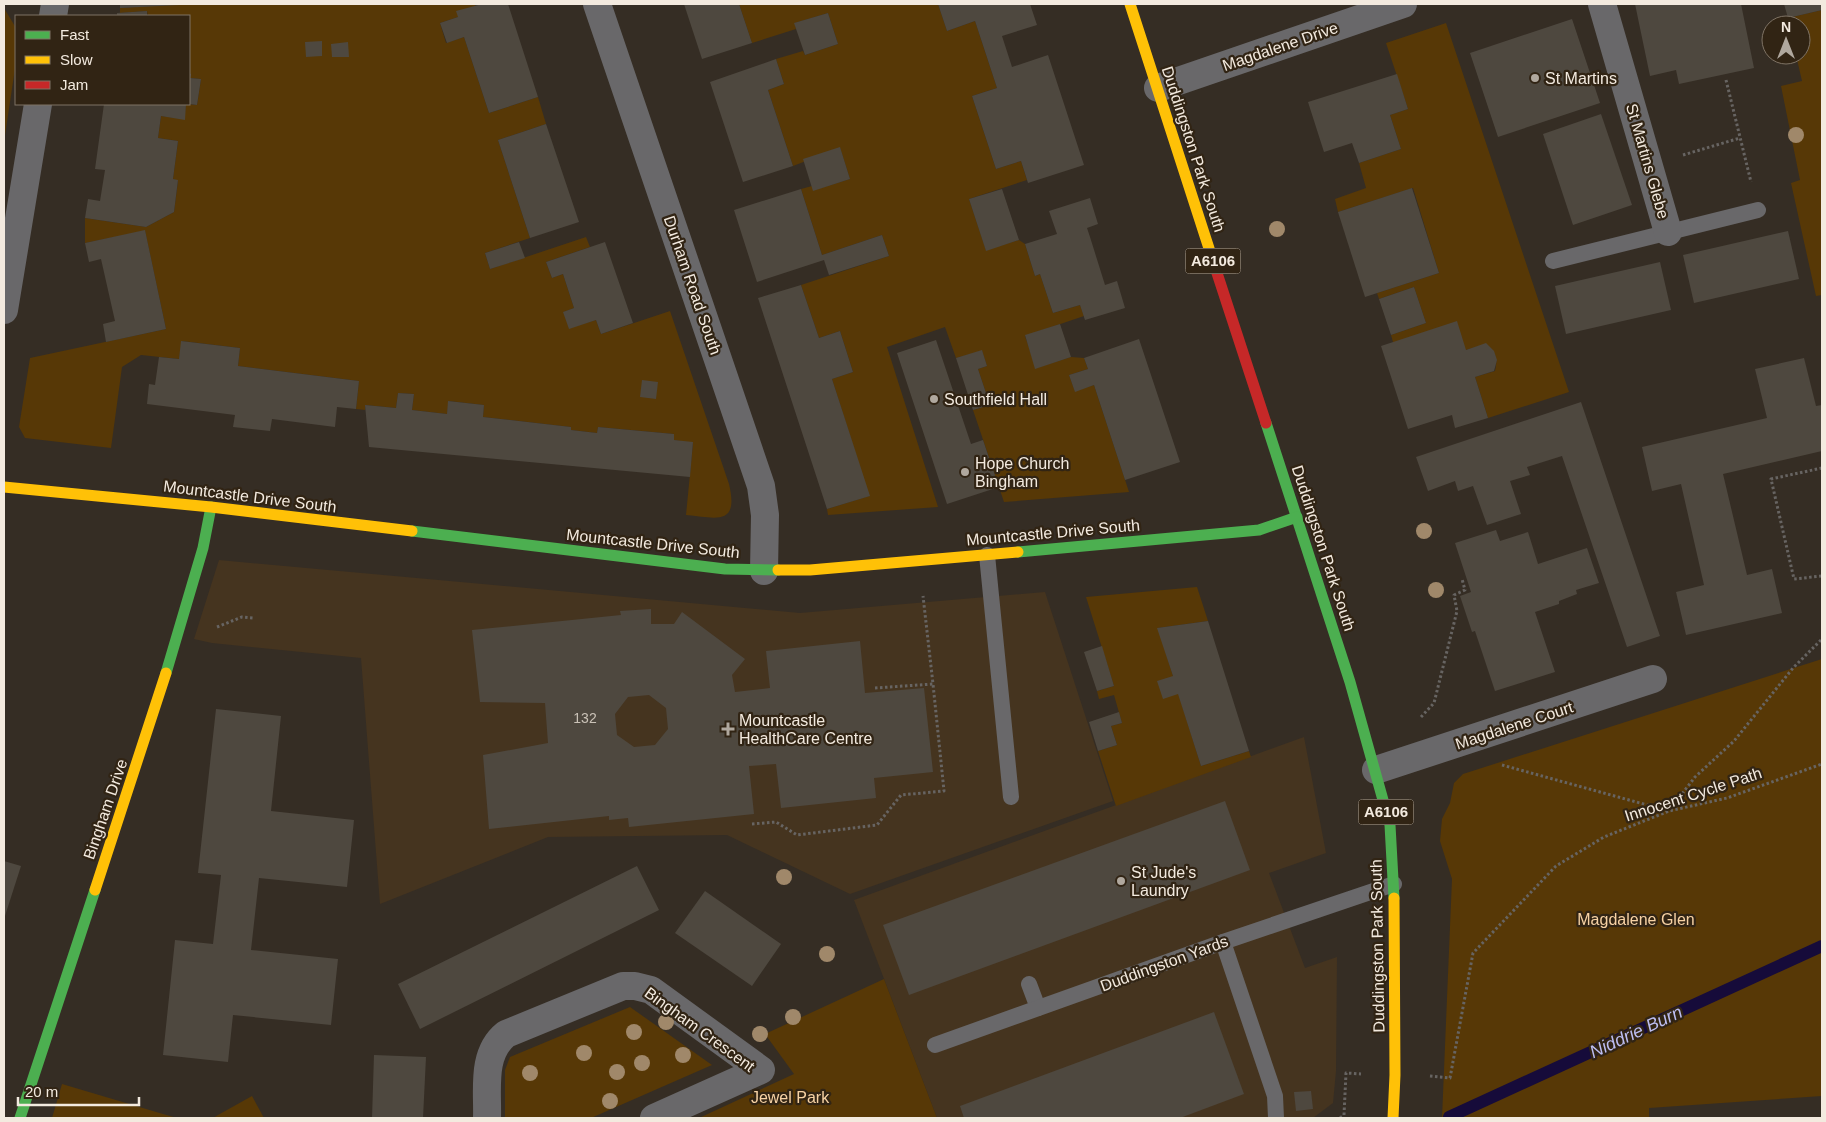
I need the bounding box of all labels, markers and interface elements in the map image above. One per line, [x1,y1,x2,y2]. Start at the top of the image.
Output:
legend [15,15,190,105]
north arrow [1761,15,1811,65]
street label: Magdalene Drive [1220,19,1340,74]
text: N [1781,19,1791,35]
text: Fast [60,26,90,43]
text: Slow [60,51,93,68]
street label: Duddingston Park South [1159,64,1228,234]
place label: St Martins [1545,70,1617,87]
marker: St Martins [1529,72,1541,84]
text: Jam [60,76,88,93]
street label: St Martins Glebe [1623,102,1672,221]
street label: Durham Road South [661,213,724,357]
road number: A6106 [1186,248,1240,274]
place label: Southfield Hall [944,391,1047,408]
marker: Southfield Hall [928,393,940,405]
place label: Hope Church Bingham [975,455,1069,490]
street label: Duddingston Park South [1289,463,1358,633]
marker: Hope Church Bingham [959,466,971,478]
street label: Mountcastle Drive South [162,477,337,516]
street label: Mountcastle Drive South [965,516,1141,549]
street label: Mountcastle Drive South [565,526,741,561]
street label: Magdalene Court [1453,698,1576,753]
house number: 132 [573,710,597,726]
place label: Mountcastle HealthCare Centre [739,712,873,747]
marker: Mountcastle HealthCare Centre [721,722,735,736]
street label: Bingham Drive [80,757,131,862]
street label: Innocent Cycle Path [1622,764,1764,825]
road number: A6106 [1358,800,1414,824]
street label: Duddingston Park South [1367,859,1388,1033]
place label: St Jude's Laundry [1131,864,1196,899]
marker: St Jude's Laundry [1115,875,1127,887]
park label: Magdalene Glen [1577,911,1695,928]
street label: Duddingston Yards [1098,932,1230,994]
street label: Bingham Crescent [641,984,758,1075]
water label: Niddrie Burn [1586,1002,1686,1062]
scale bar [18,1074,139,1106]
text: 20 m [25,1083,58,1100]
park label: Jewel Park [751,1089,830,1106]

